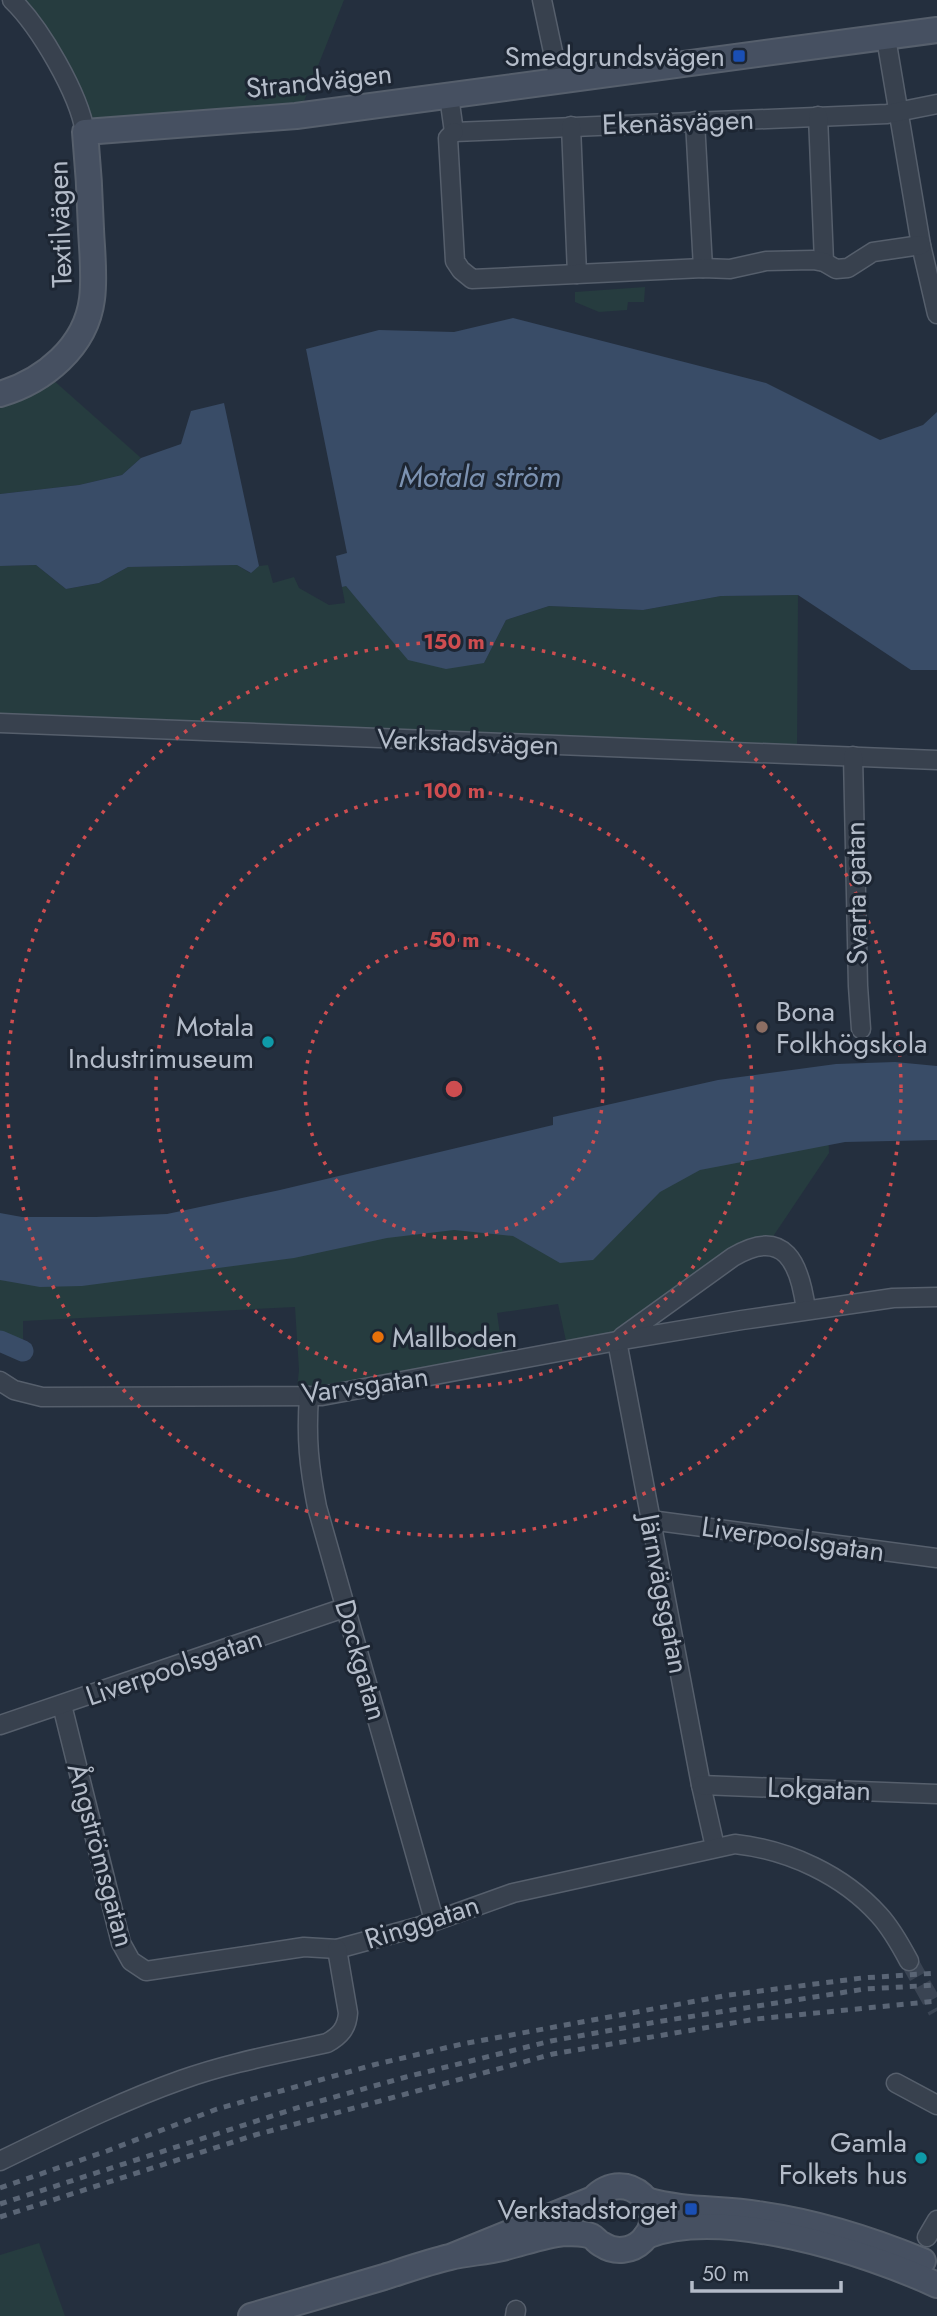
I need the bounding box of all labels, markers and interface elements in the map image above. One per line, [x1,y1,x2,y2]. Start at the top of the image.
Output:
place label: Smedgrundsvägen [504,36,725,77]
marker: Smedgrundsvägen [731,48,747,64]
street label: Strandvägen [244,53,394,109]
street label: Ekenäsvägen [601,99,755,145]
street label: Textilvägen [37,160,83,288]
water label: Motala ström [399,455,561,498]
text: 150 m [423,627,485,657]
street label: Verkstadsvägen [376,718,560,766]
text: 100 m [423,776,485,806]
street label: Svarta gatan [834,821,878,965]
text: 50 m [429,925,479,955]
place label: Bona Folkhögskola [776,991,928,1064]
place label: Motala Industrimuseum [68,1006,254,1079]
marker: Bona Folkhögskola [754,1019,770,1035]
marker: Motala Industrimuseum [260,1034,276,1050]
centre of rings [442,1077,466,1101]
place label: Mallboden [392,1317,517,1358]
marker: Mallboden [370,1329,386,1345]
street label: Varvsgatan [299,1356,431,1414]
street label: Liverpoolsgatan [699,1506,887,1572]
street label: Järnvägsgatan [628,1507,700,1677]
street label: Dockgatan [324,1595,398,1725]
street label: Liverpoolsgatan [80,1618,268,1716]
street label: Ångströmsgatan [57,1758,145,1952]
street label: Lokgatan [766,1767,872,1811]
street label: Ringgatan [360,1884,484,1960]
place label: Gamla Folkets hus [779,2122,907,2195]
marker: Gamla Folkets hus [913,2150,929,2166]
place label: Verkstadstorget [497,2189,677,2230]
marker: Verkstadstorget [683,2201,699,2217]
scale bar [692,2250,841,2294]
text: 50 m [702,2259,749,2289]

